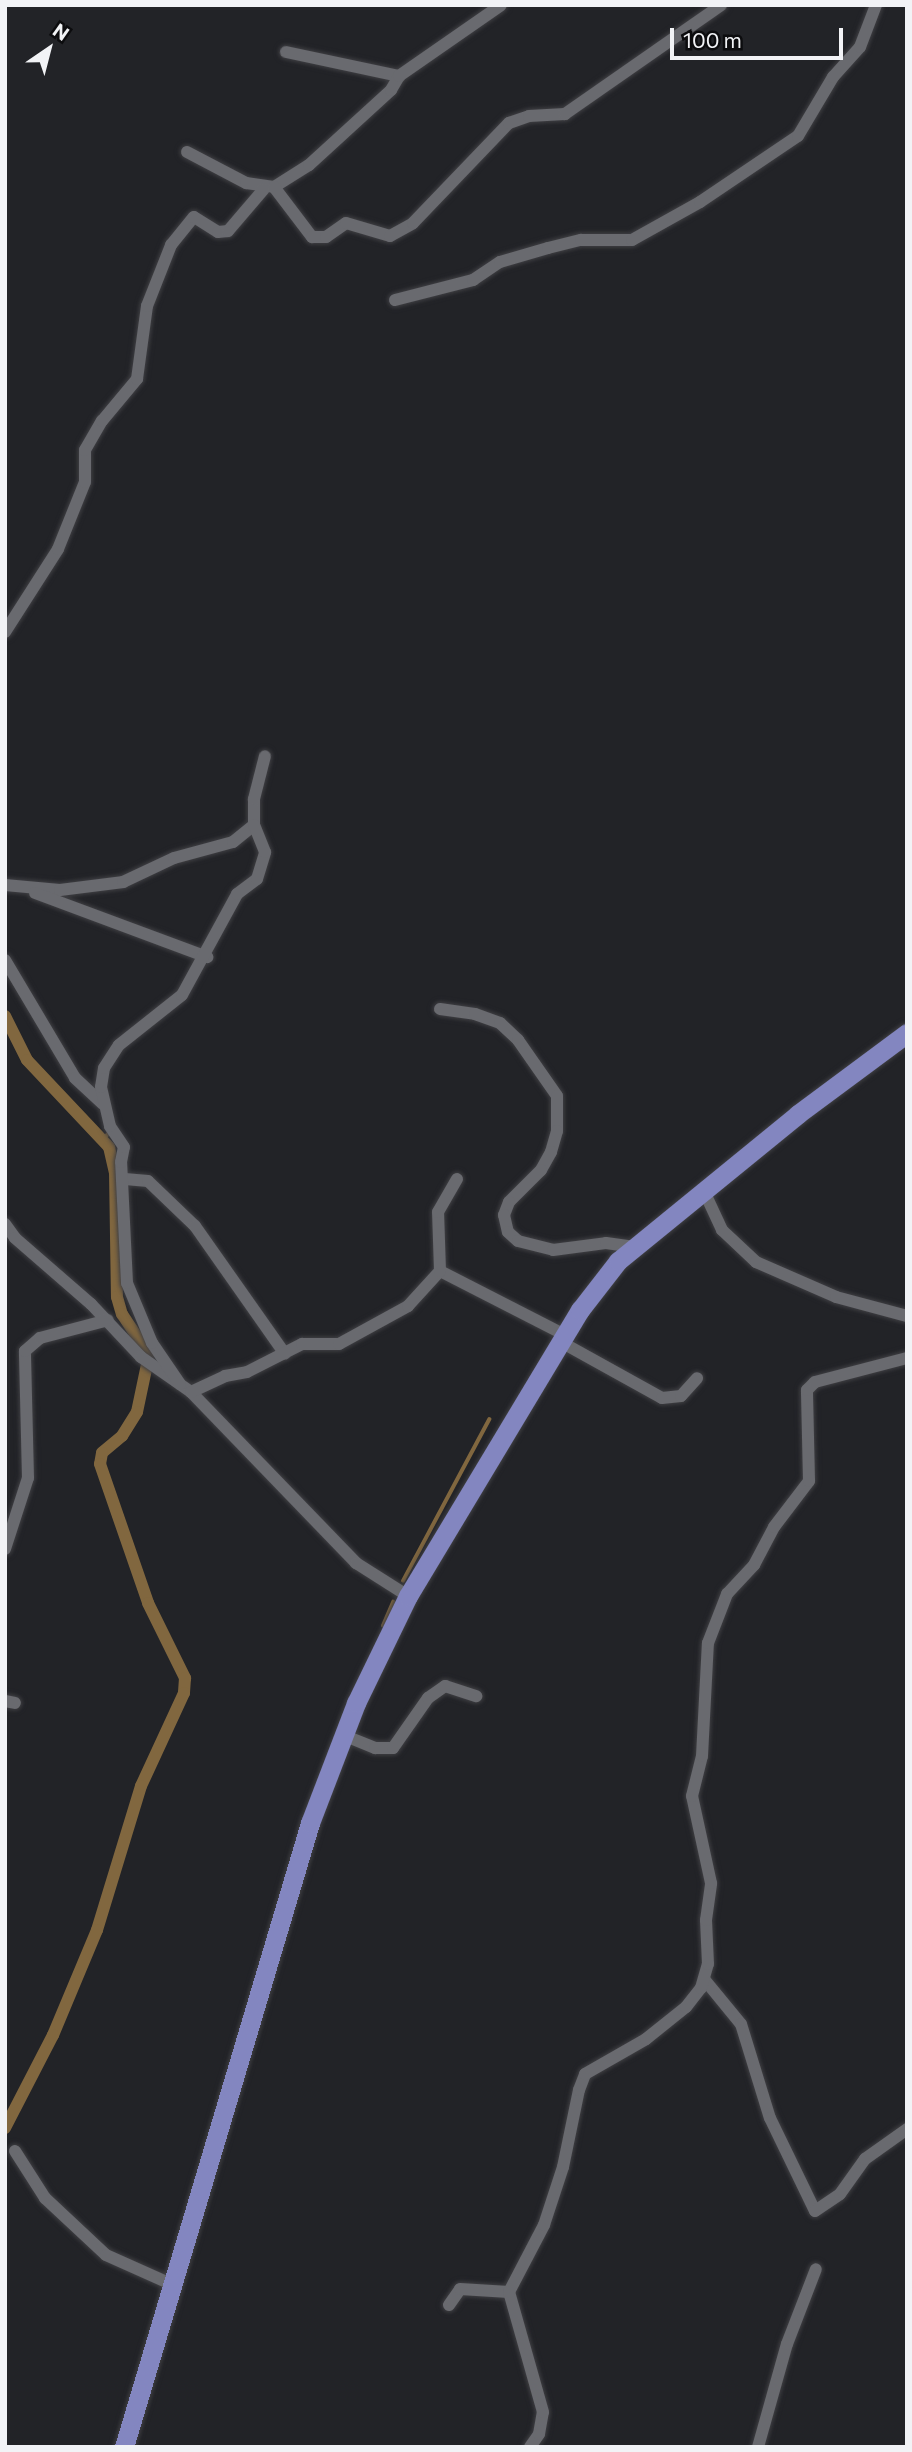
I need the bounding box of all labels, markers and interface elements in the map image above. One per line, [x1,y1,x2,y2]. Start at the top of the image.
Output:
north arrow [14,14,84,84]
scale bar [674,14,847,58]
text: N [49,18,74,45]
text: 100 m [683,27,742,52]

